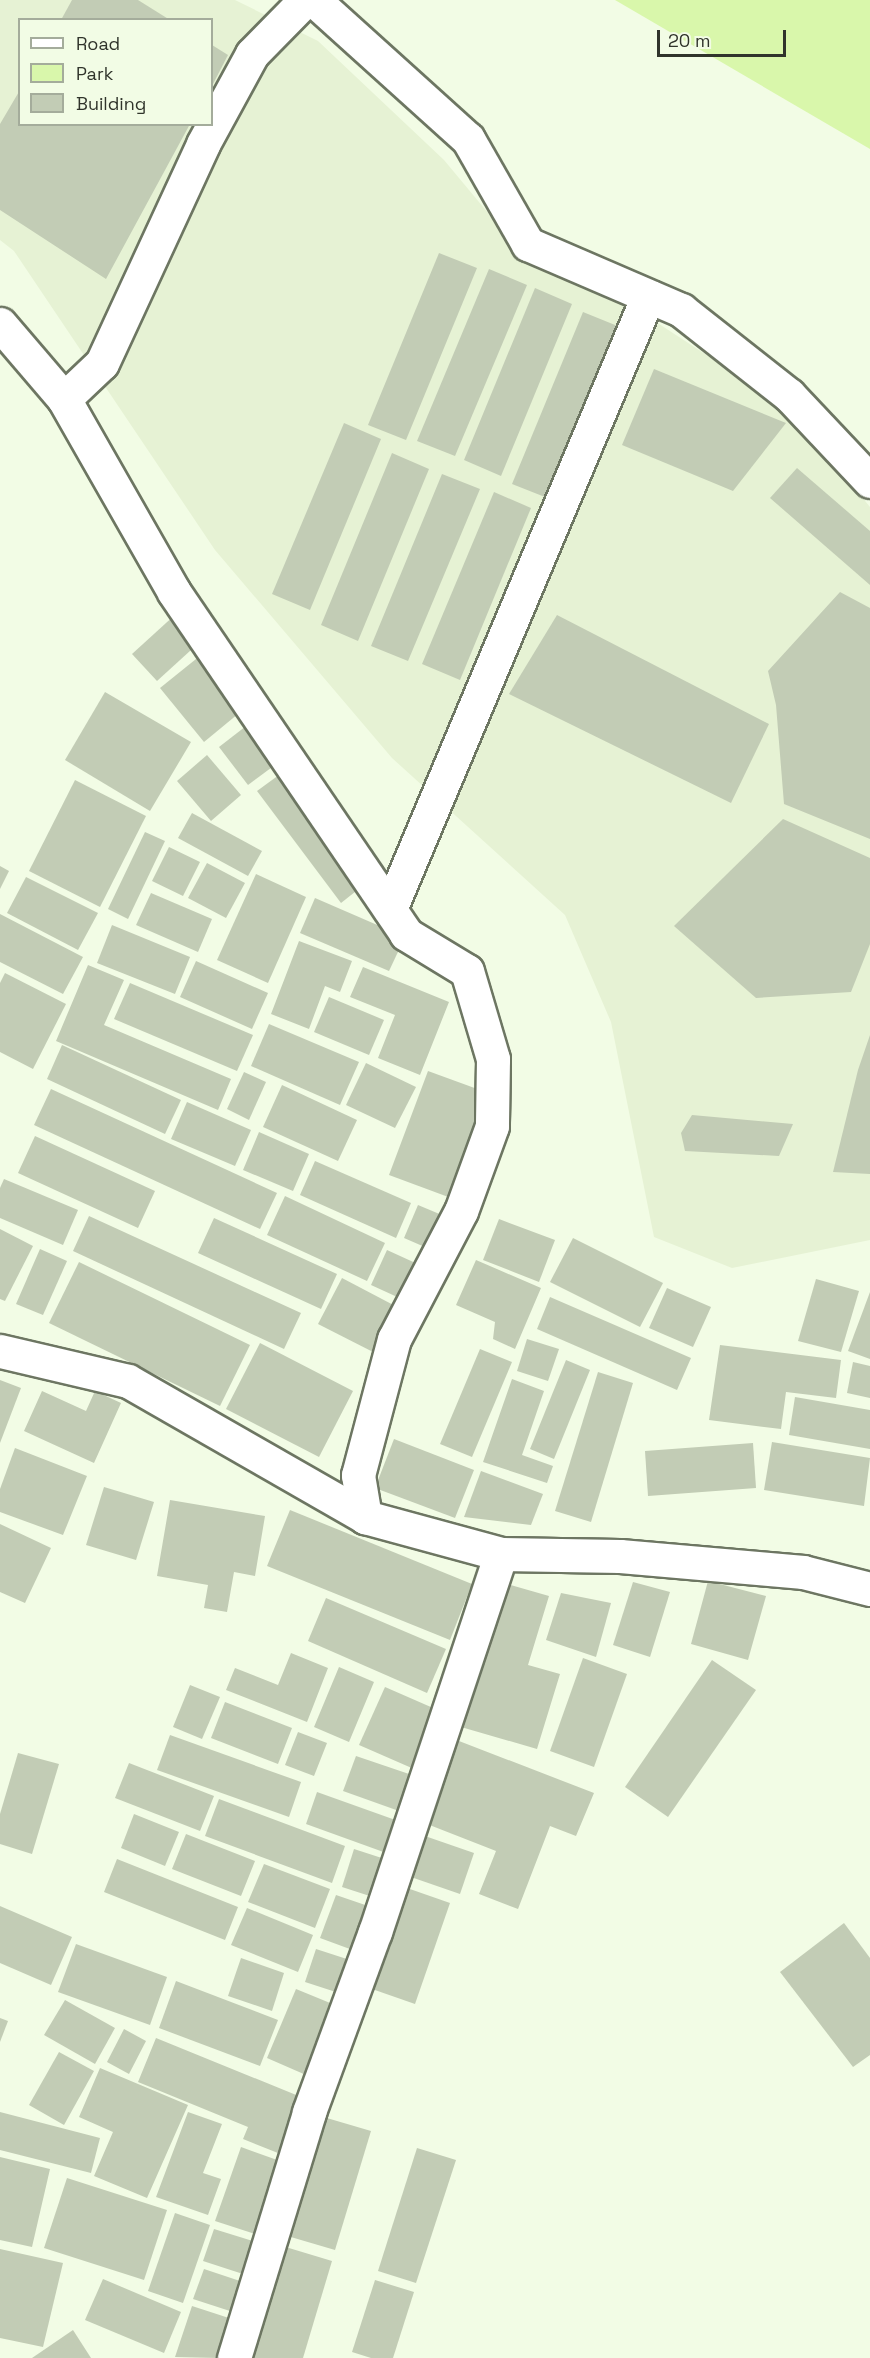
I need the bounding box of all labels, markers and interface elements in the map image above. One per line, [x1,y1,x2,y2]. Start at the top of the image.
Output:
legend [18,18,213,126]
scale bar [660,18,789,56]
text: 20 m [668,29,711,52]
text: Road [76,32,120,55]
text: Park [76,62,113,85]
text: Building [76,92,146,115]

